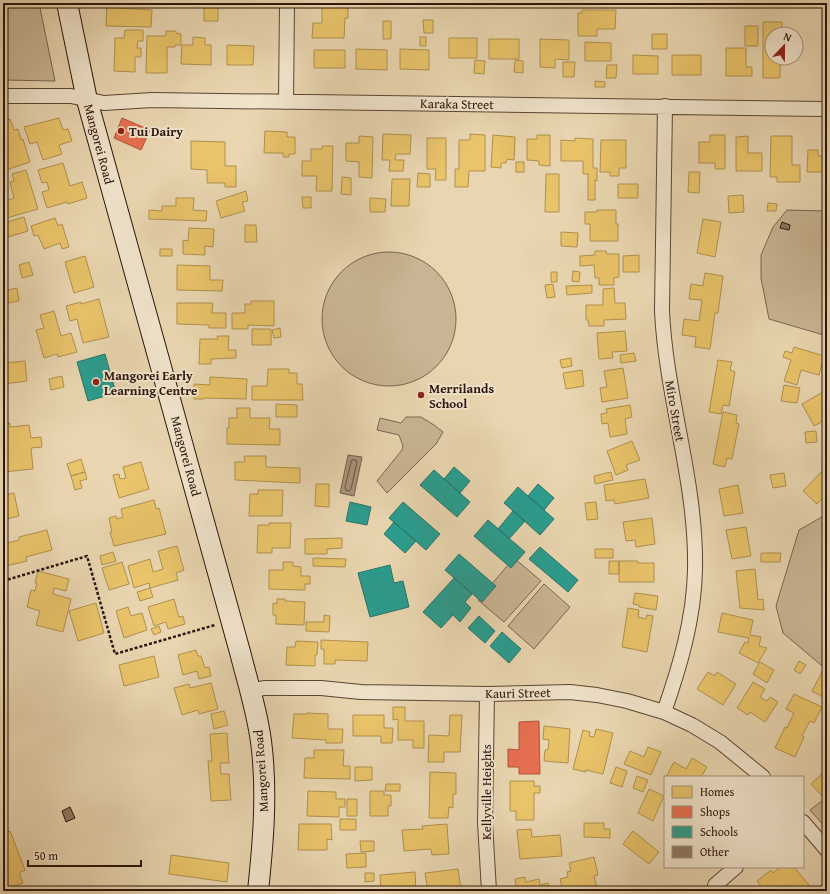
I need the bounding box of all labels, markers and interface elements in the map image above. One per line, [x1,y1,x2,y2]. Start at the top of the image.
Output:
north arrow [764,26,804,66]
text: N [781,28,795,46]
street label: Karaka Street [420,94,494,114]
street label: Mangorei Road [79,102,119,186]
place label: Tui Dairy [129,122,183,141]
marker: Tui Dairy [116,126,126,136]
place label: Mangorei Early Learning Centre [104,366,197,400]
marker: Mangorei Early Learning Centre [91,377,101,387]
place label: Merrilands School [429,379,494,413]
street label: Miro Street [660,379,690,444]
marker: Merrilands School [416,390,426,400]
street label: Mangorei Road [166,414,206,498]
street label: Kauri Street [485,683,551,703]
street label: Mangorei Road [249,729,273,813]
street label: Kellyville Heights [477,744,496,840]
legend [664,776,804,868]
text: Homes [700,783,735,800]
text: Shops [700,803,730,820]
text: Schools [700,823,738,840]
scale bar [28,842,141,868]
text: Other [700,843,729,860]
text: 50 m [34,847,58,864]

